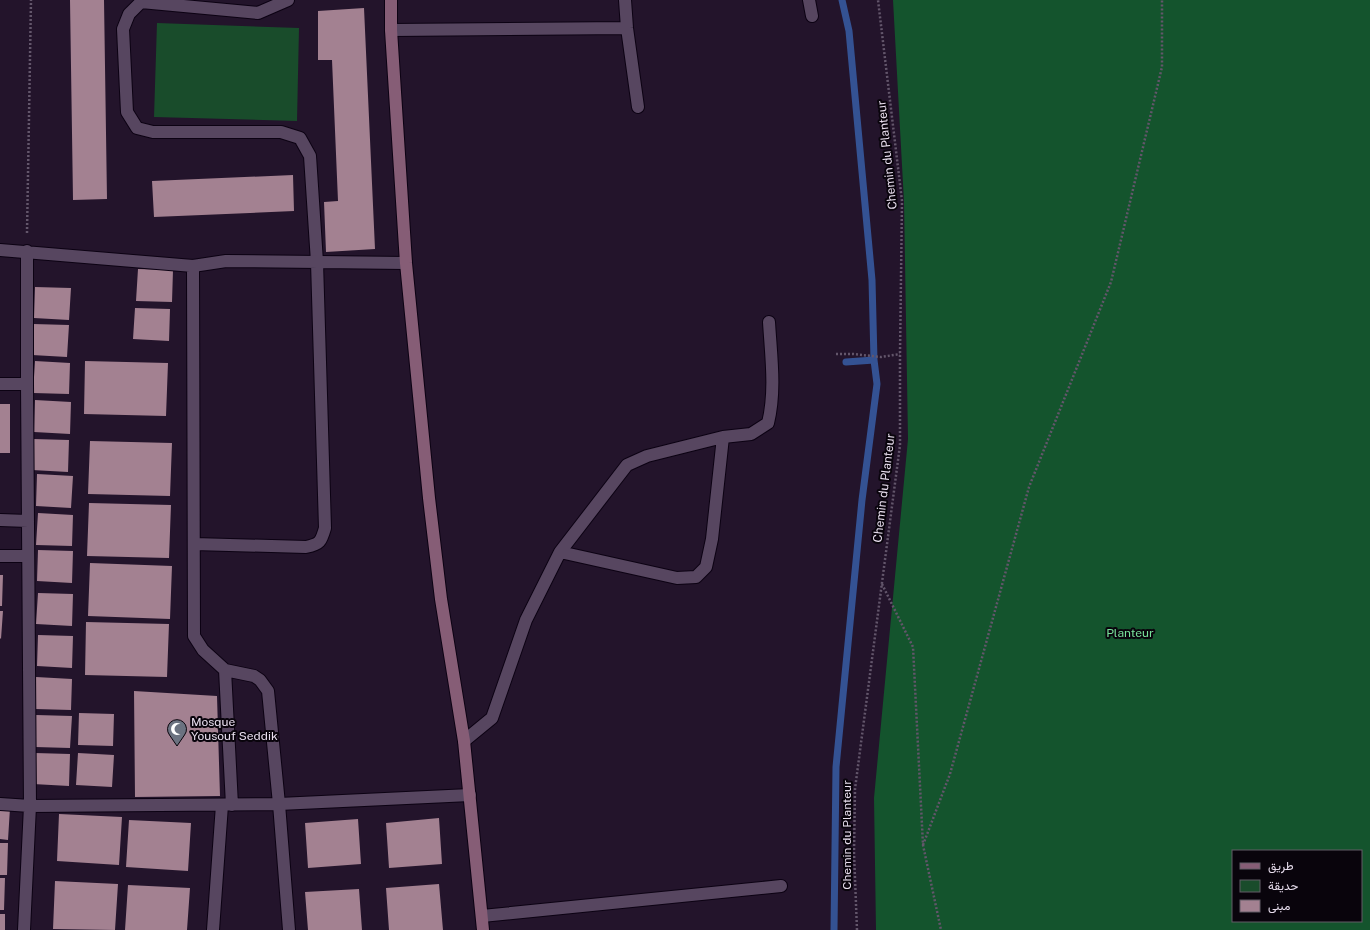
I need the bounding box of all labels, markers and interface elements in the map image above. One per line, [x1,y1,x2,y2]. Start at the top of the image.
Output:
street label: Chemin du Planteur [874,99,900,210]
street label: Chemin du Planteur [870,432,898,543]
park label: Planteur [1106,626,1154,640]
place label: Mosque Yousouf Seddik [191,715,278,743]
mosque icon: Mosque Yousouf Seddik [166,718,188,746]
street label: Chemin du Planteur [840,780,854,890]
legend [1232,850,1362,922]
text: طريق [1268,859,1294,874]
text: حديقة [1268,879,1298,893]
text: مبنى [1268,899,1290,914]

